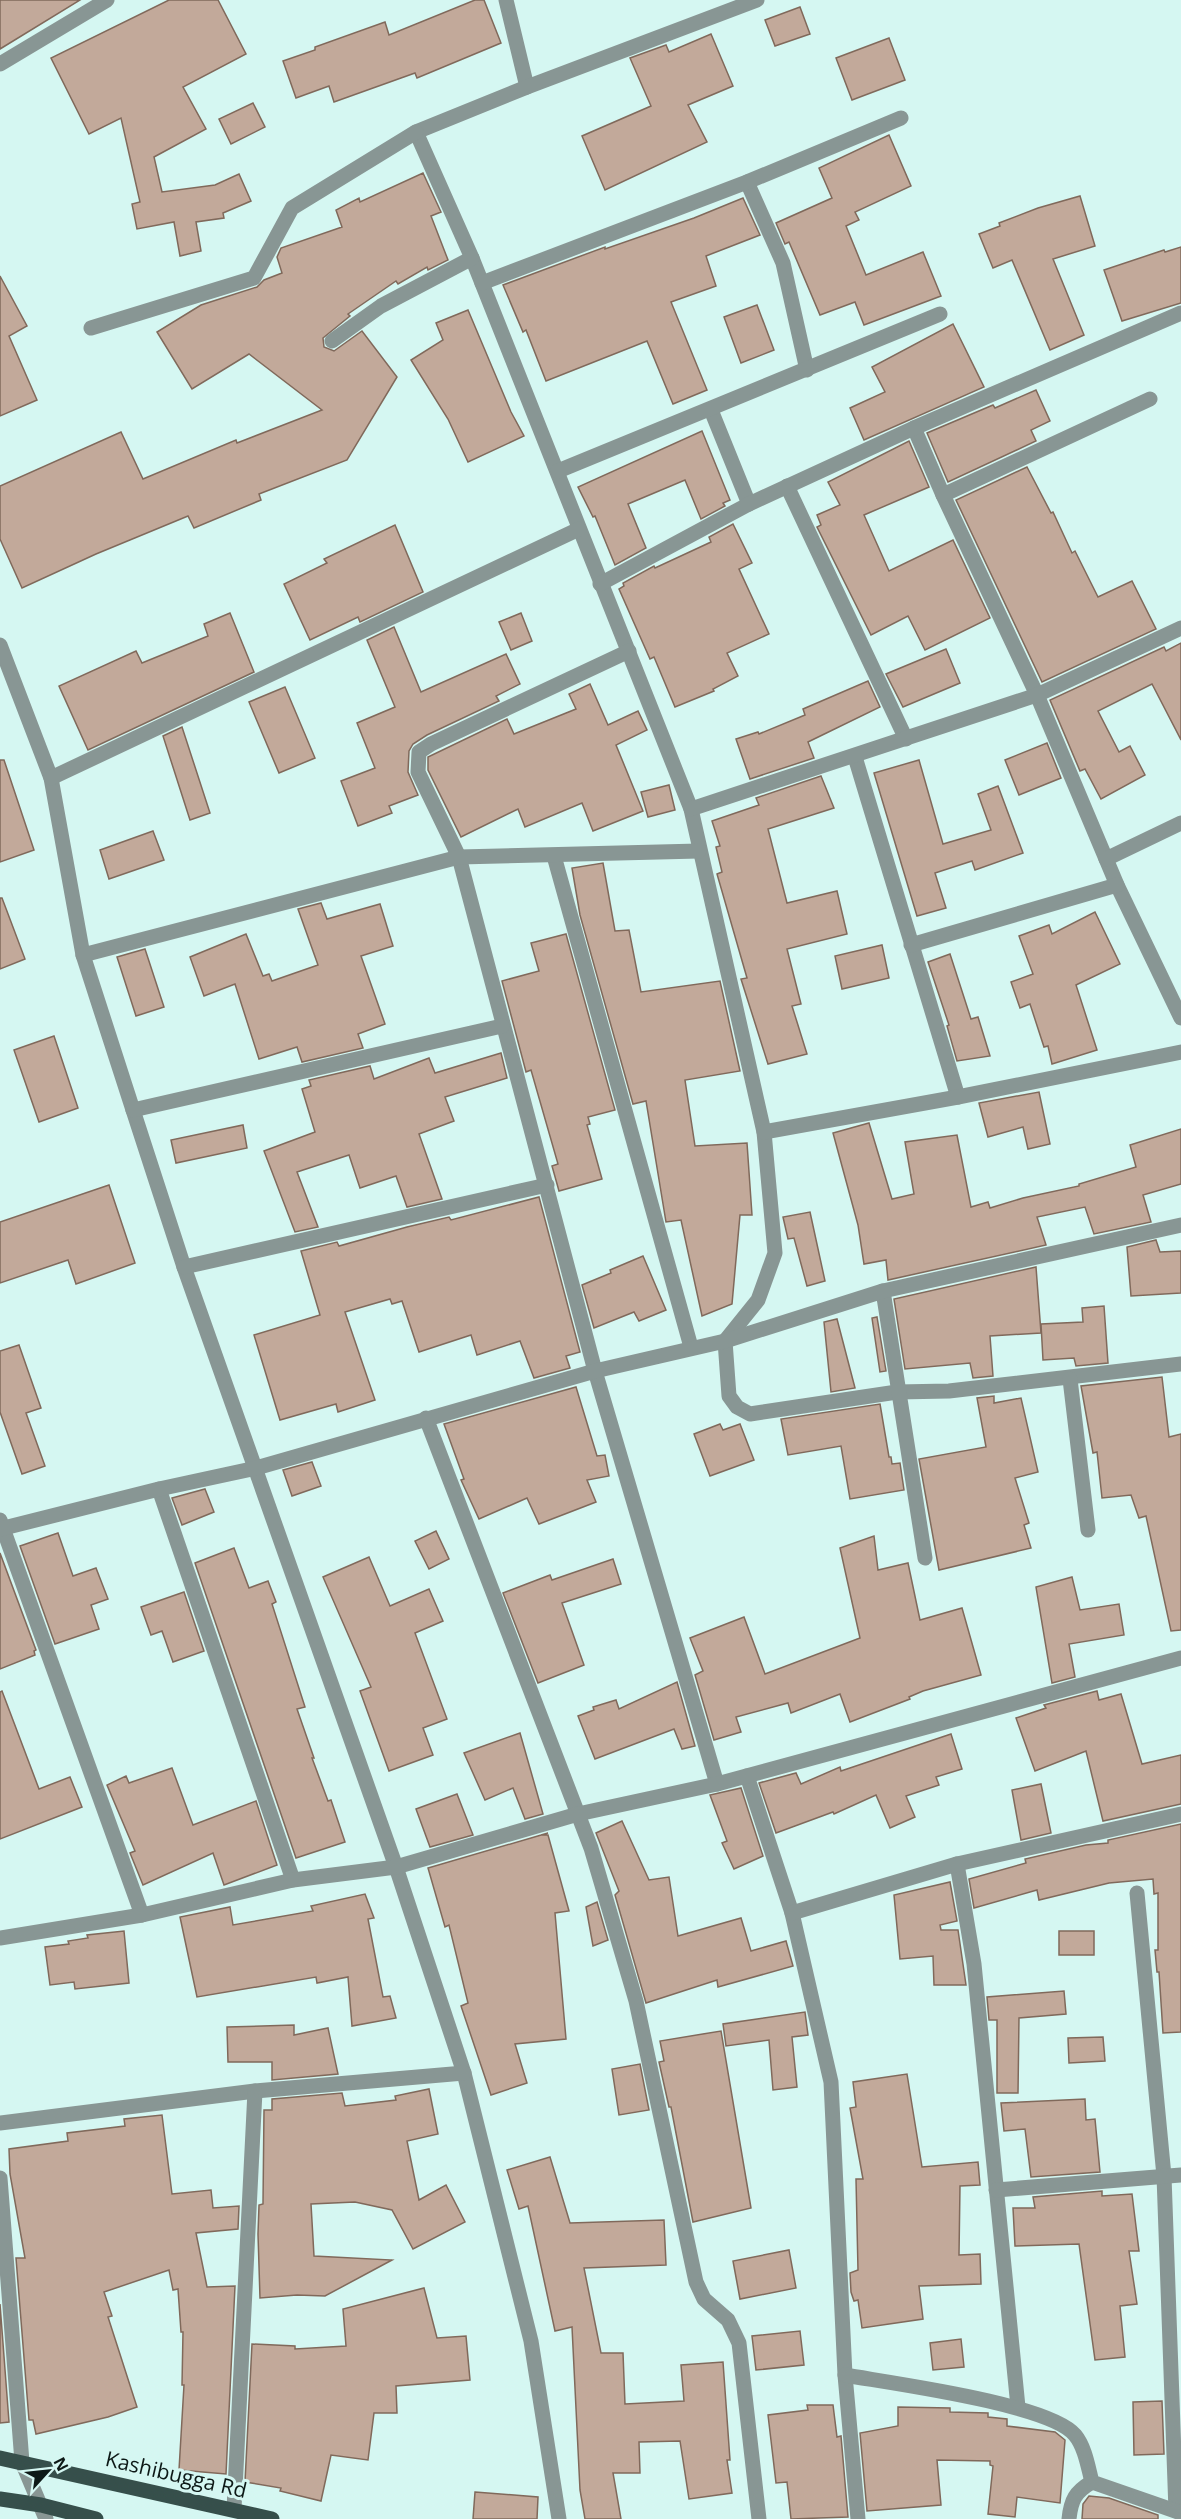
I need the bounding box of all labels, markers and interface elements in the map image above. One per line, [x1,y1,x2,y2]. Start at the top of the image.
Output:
north arrow [18,2441,78,2501]
street label: Kashibugga Rd [103,2444,250,2504]
text: N [49,2453,74,2475]

